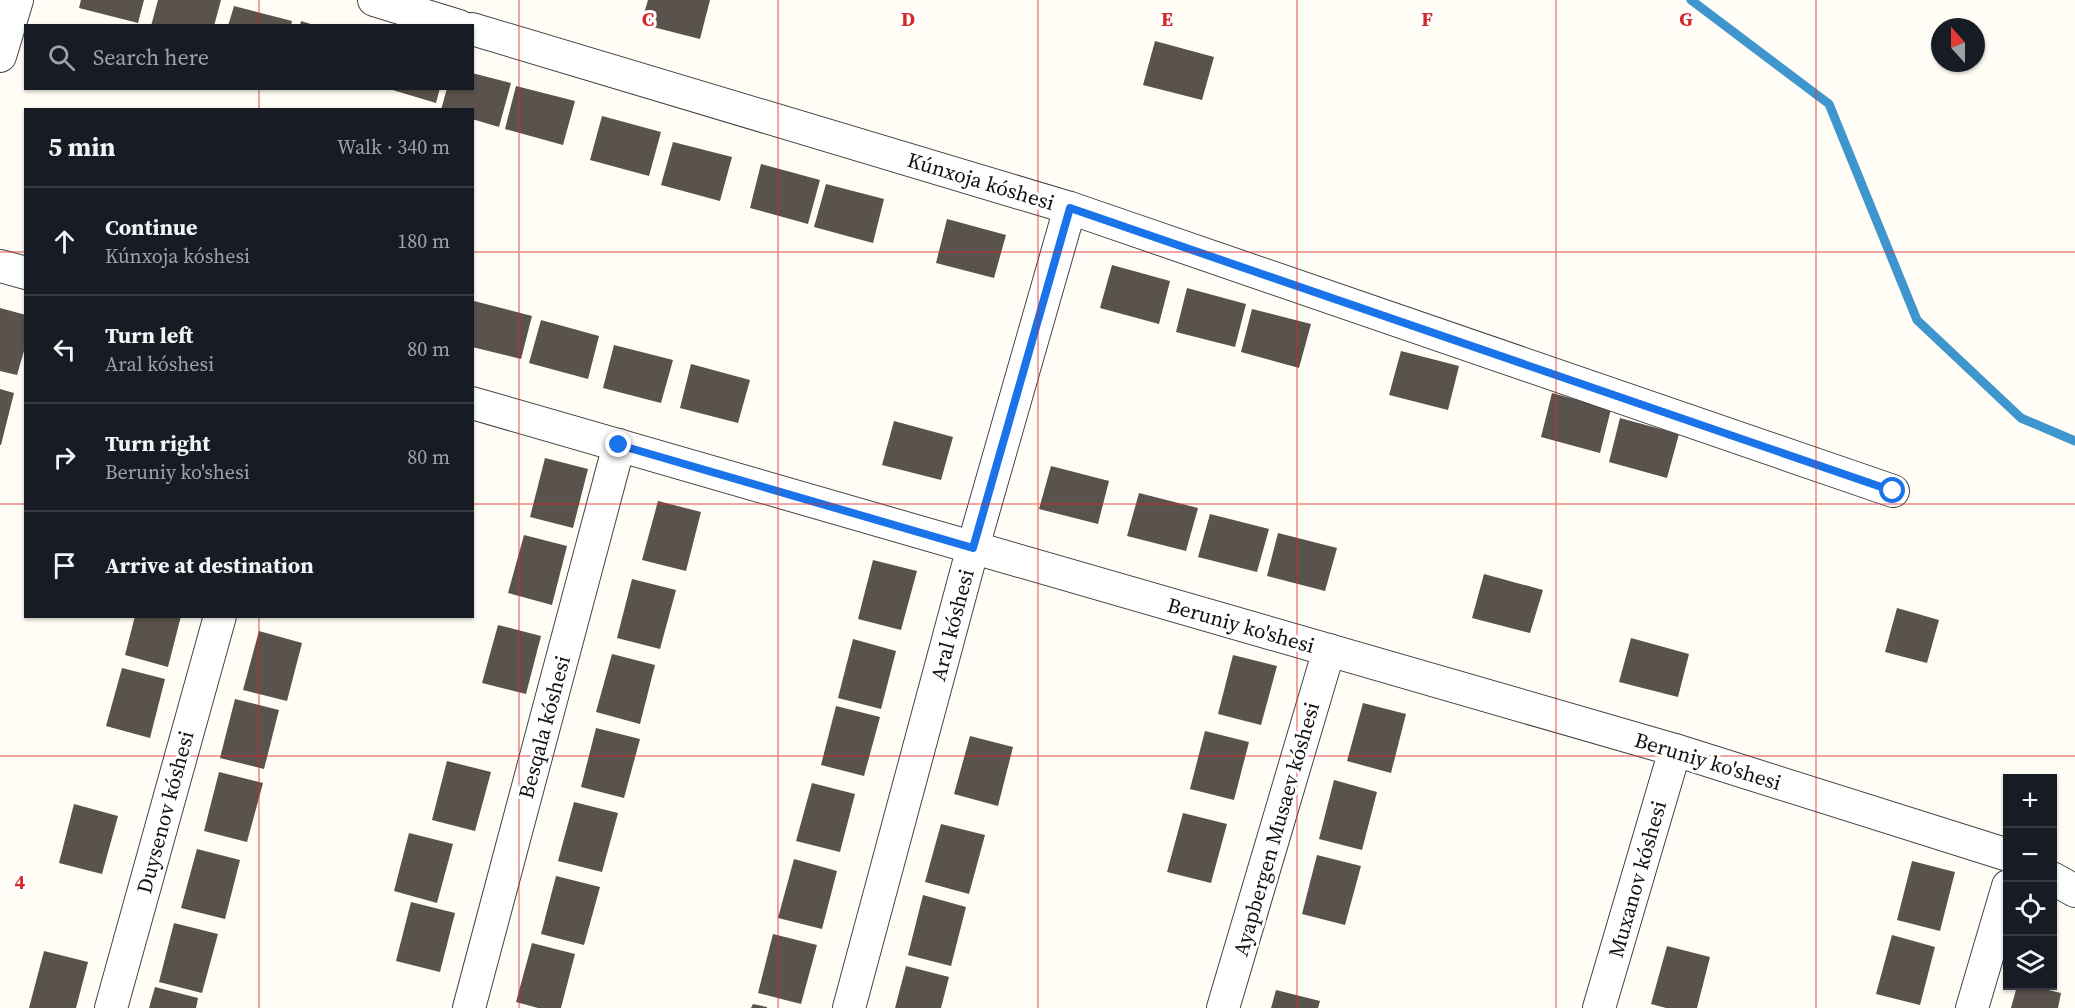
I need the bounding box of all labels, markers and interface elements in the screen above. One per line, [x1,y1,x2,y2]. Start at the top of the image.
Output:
text: C [642,5,654,33]
text: D [901,5,915,33]
text: E [1161,5,1173,33]
text: F [1421,5,1433,33]
text: G [1679,5,1693,33]
north arrow [1931,18,1985,72]
search box [24,24,474,90]
icon: search [45,41,78,74]
text: Search here [93,42,209,72]
text: 5 min [48,129,115,165]
text: Walk · 340 m [337,133,450,161]
street label: Kúnxoja kóshesi [904,145,1058,217]
text: Continue [105,212,198,242]
icon: ahead [48,225,81,258]
text: 180 m [397,227,450,255]
text: Kúnxoja kóshesi [105,242,250,270]
text: Turn left [105,320,193,350]
icon: left [48,333,81,366]
text: 80 m [407,335,450,363]
text: Aral kóshesi [105,350,214,378]
text: Turn right [105,428,210,458]
route end [605,431,631,457]
icon: right [48,441,81,474]
text: 80 m [407,443,450,471]
text: Beruniy ko'shesi [105,458,250,486]
route start [1879,477,1905,503]
icon: arrive [48,549,81,582]
text: Arrive at destination [105,550,314,580]
street label: Aral kóshesi [923,566,981,684]
street label: Beruniy ko'shesi [1164,590,1318,660]
street label: Besqala kóshesi [511,652,577,802]
street label: Ayapbergen Musaev kóshesi [1226,699,1326,959]
street label: Beruniy ko'shesi [1631,725,1785,797]
street label: Duysenov kóshesi [129,728,201,896]
map controls [2003,774,2057,990]
button: + [2003,774,2057,828]
street label: Muxanov kóshesi [1601,797,1673,961]
button: − [2003,828,2057,882]
text: 4 [15,868,26,896]
button: locate [2003,882,2057,936]
button: layers [2003,936,2057,990]

